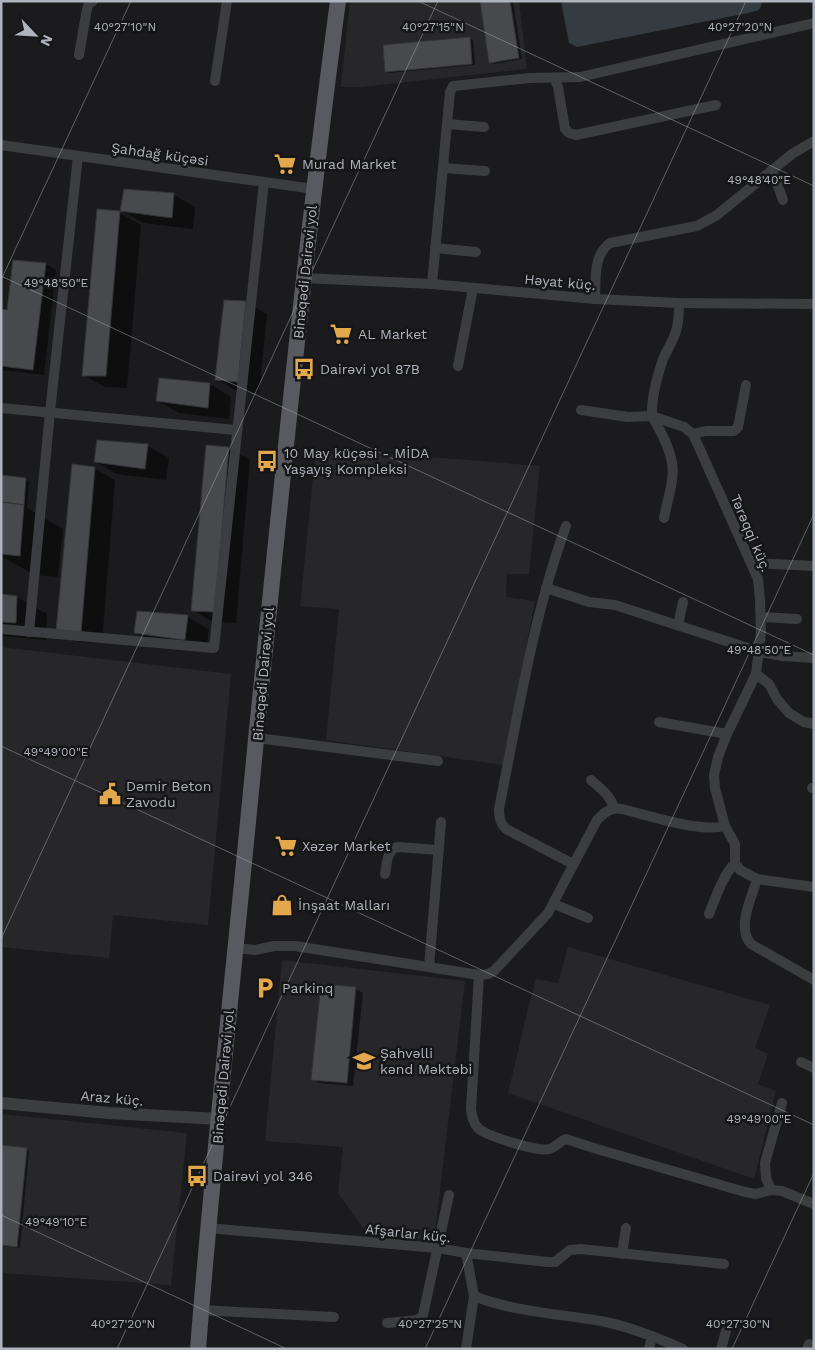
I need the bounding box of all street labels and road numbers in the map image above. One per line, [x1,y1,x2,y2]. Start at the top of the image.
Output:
street label: Şahdağ küçəsi [110,139,210,169]
street label: Binəqədi Dairəvi yol [290,204,320,340]
street label: Həyat küç. [524,271,596,293]
street label: Tərəqqi küç. [727,492,775,574]
street label: Binəqədi Dairəvi yol [249,606,277,742]
street label: Binəqədi Dairəvi yol [209,1009,237,1145]
street label: Araz küç. [80,1087,144,1109]
street label: Afşarlar küç. [364,1221,452,1245]

